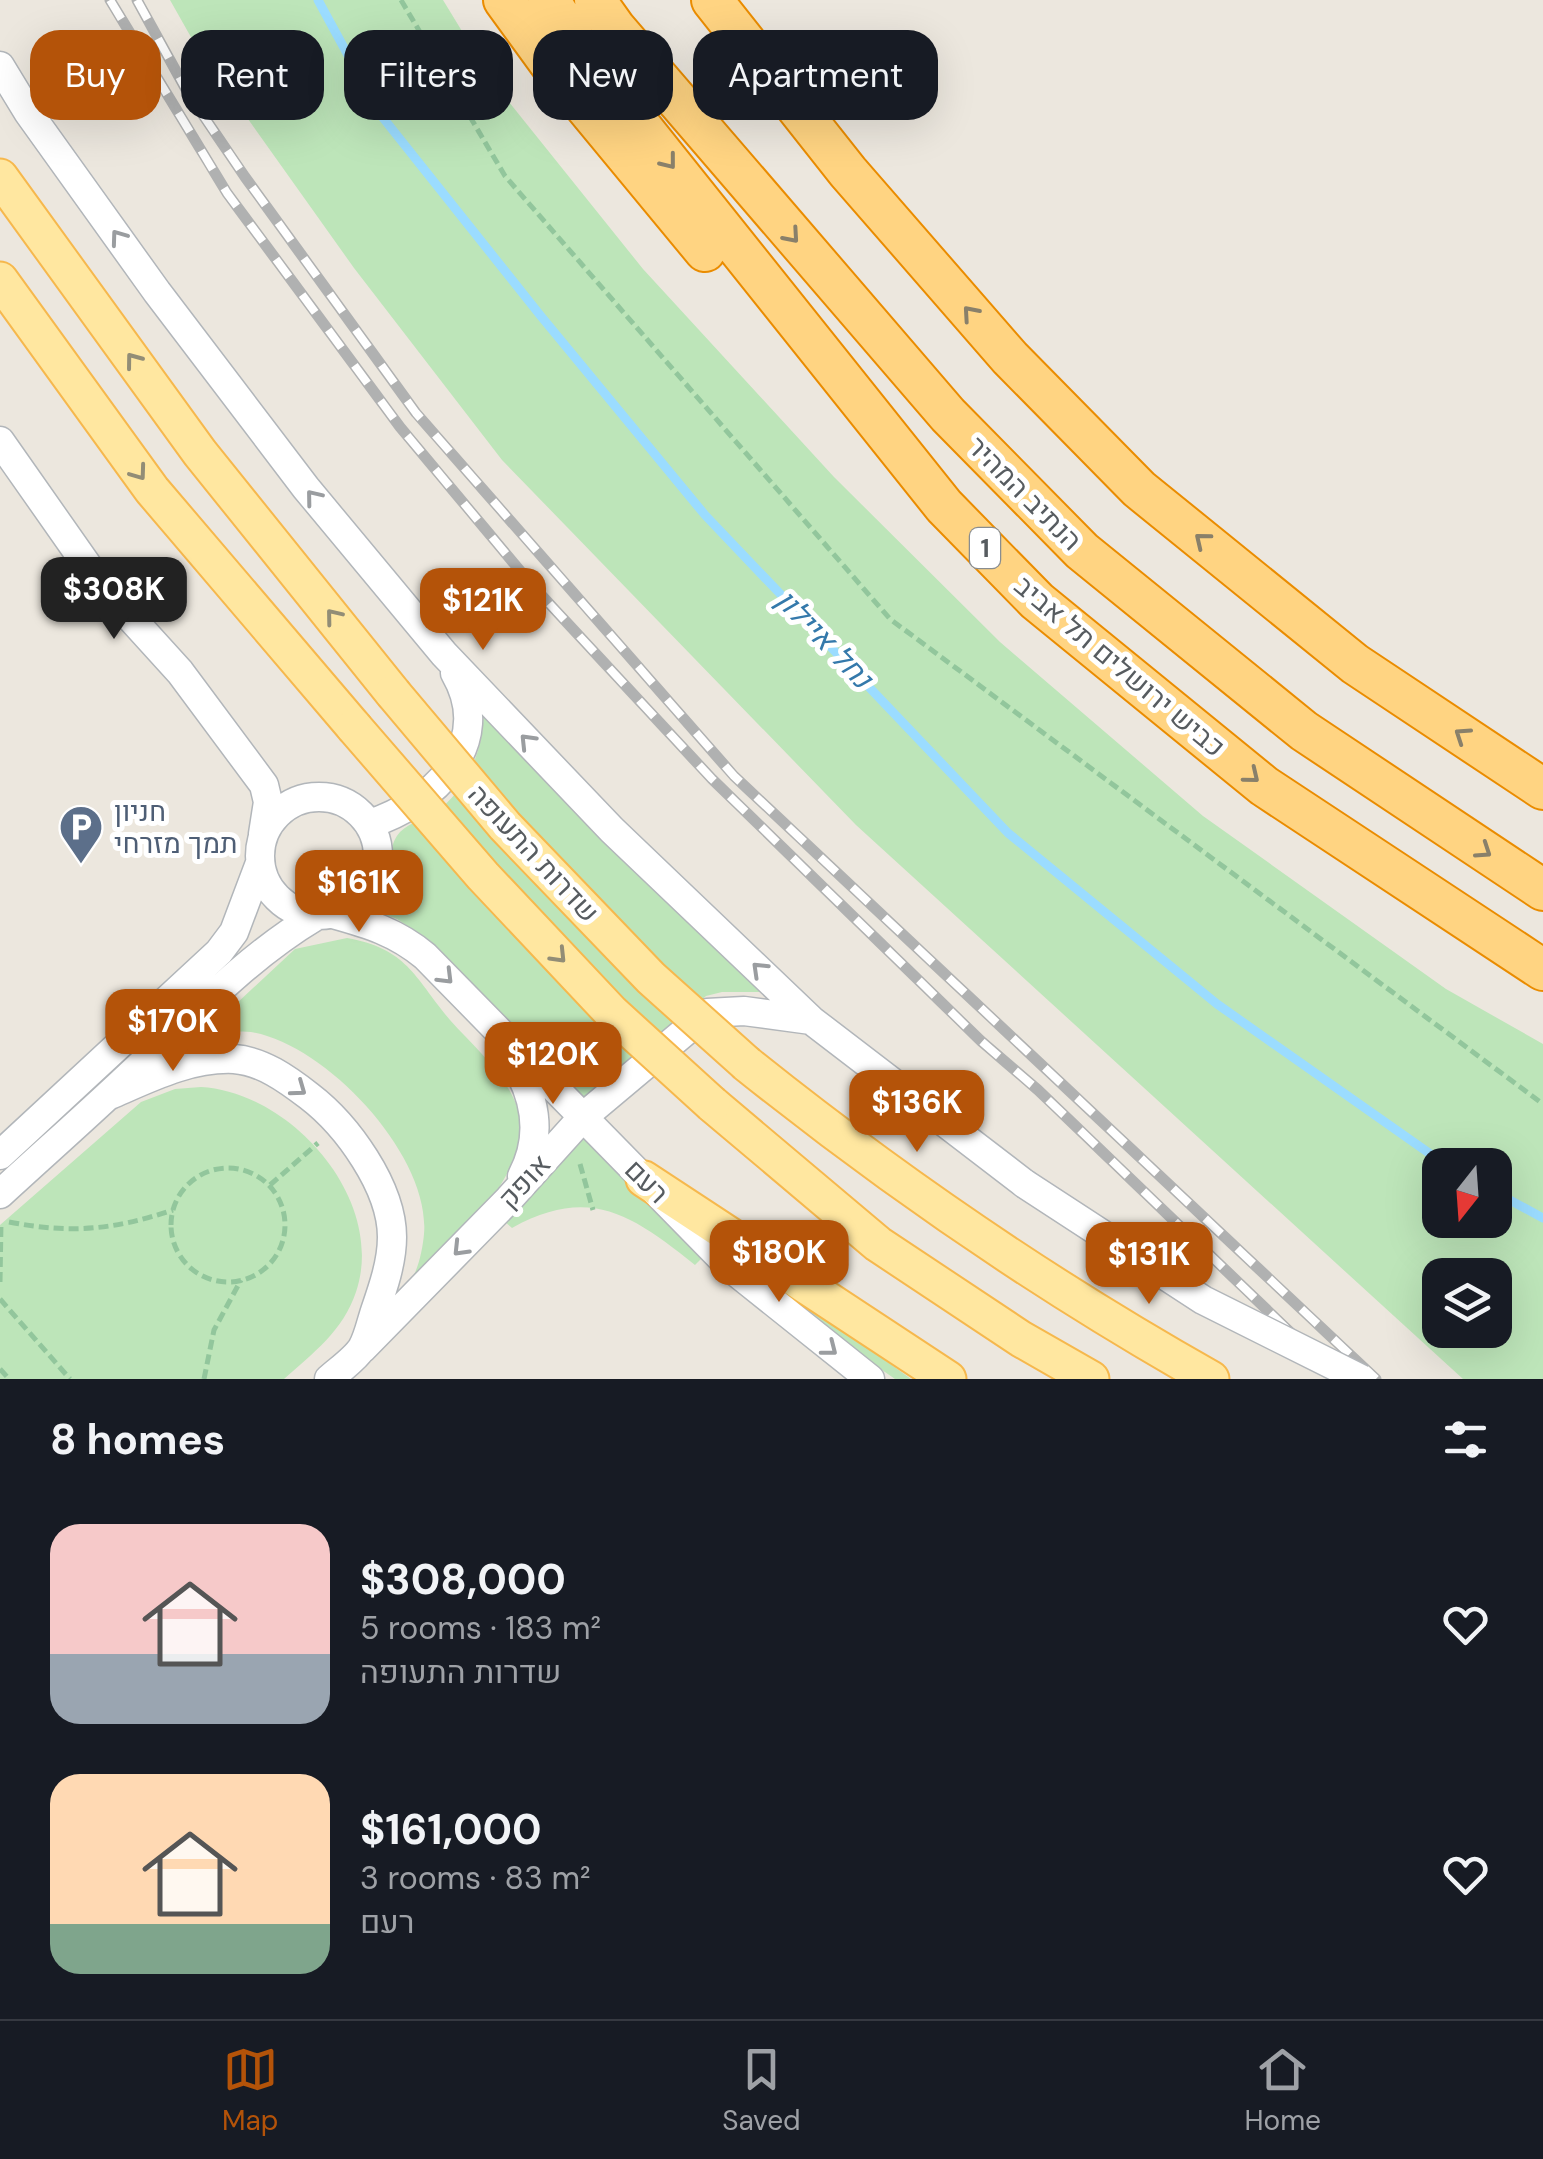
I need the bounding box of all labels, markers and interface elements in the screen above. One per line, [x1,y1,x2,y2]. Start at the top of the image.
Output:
chip: Buy [30,30,161,120]
chip: Rent [181,30,324,120]
chip: Filters [344,30,513,120]
chip: New [533,30,673,120]
chip: Apartment [693,30,938,120]
one-way arrow [657,151,675,169]
one-way arrow [780,224,798,243]
one-way arrow [112,230,130,248]
one-way arrow [964,306,982,325]
one-way arrow [127,353,144,371]
street label: הנתיב המהיר [959,428,1090,559]
one-way arrow [127,461,146,480]
one-way arrow [307,490,325,508]
road number: 1 [970,528,1000,568]
one-way arrow [1195,534,1213,552]
pin: $308K [44,557,184,642]
street label: כביש ירושלים תל אביב [1007,567,1233,765]
text: $308K [63,568,165,610]
pin: $121K [413,568,553,653]
text: $121K [442,579,524,621]
water label: נחל איילון [768,581,883,698]
one-way arrow [327,610,345,628]
one-way arrow [1454,729,1473,747]
one-way arrow [521,734,539,753]
one-way arrow [1241,764,1259,782]
street label: שדרות התעופה [460,776,607,930]
place label: חניון תמך מזרחי [114,793,237,862]
parking icon: חניון תמך מזרחי [58,804,104,865]
one-way arrow [1473,838,1491,857]
pin: $161K [289,850,429,935]
text: $161K [317,861,401,903]
one-way arrow [547,944,565,963]
one-way arrow [752,963,770,981]
one-way arrow [435,965,453,983]
pin: $170K [103,989,243,1074]
text: $170K [127,1000,219,1042]
pin: $120K [483,1022,623,1107]
text: $120K [507,1033,599,1075]
pin: $136K [847,1070,987,1155]
one-way arrow [287,1076,306,1095]
text: $136K [871,1081,963,1123]
street label: אופק [490,1146,559,1216]
north arrow [1422,1148,1512,1238]
map controls [1422,1148,1512,1348]
street label: רעם [617,1151,677,1211]
pin: $180K [709,1220,849,1305]
pin: $131K [1079,1222,1219,1307]
text: $180K [732,1231,826,1273]
text: $131K [1108,1233,1190,1275]
one-way arrow [453,1237,471,1255]
button: layers [1422,1258,1512,1348]
one-way arrow [819,1337,837,1355]
text: 8 homes [50,1412,225,1467]
icon: filters [1438,1412,1493,1467]
text: $308,000 [360,1552,566,1607]
icon: home [130,1564,250,1684]
icon: heart [1438,1597,1493,1652]
text: 5 rooms · 183 m² [360,1607,601,1649]
text: שדרות התעופה [360,1651,561,1693]
text: $161,000 [360,1802,542,1857]
icon: home [130,1814,250,1934]
icon: heart [1438,1847,1493,1902]
text: 3 rooms · 83 m² [360,1857,591,1899]
text: רעם [360,1901,415,1943]
tab: Map [222,2042,278,2139]
tab: Saved [722,2042,801,2139]
tab: Home [1245,2042,1321,2139]

